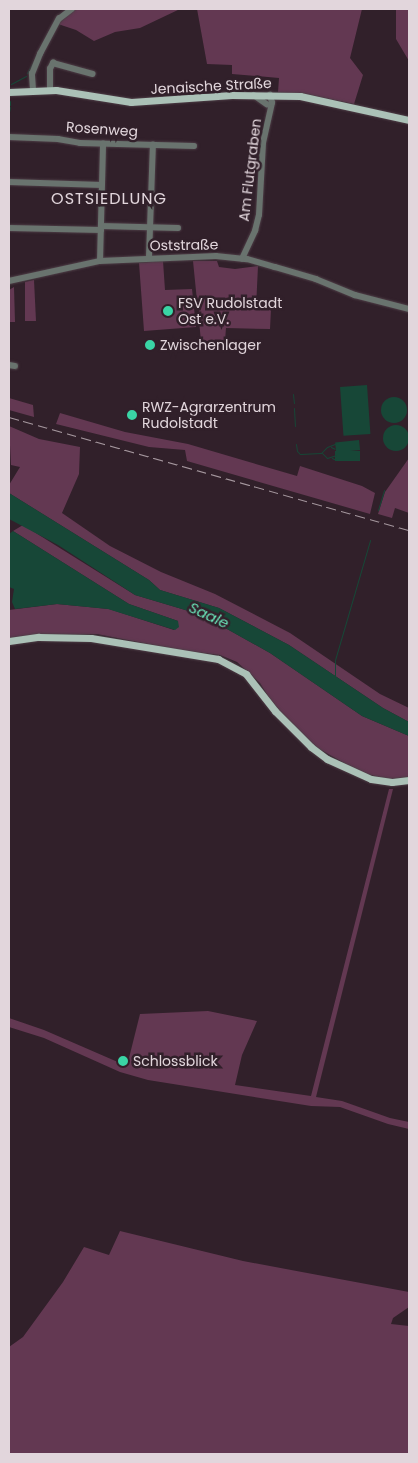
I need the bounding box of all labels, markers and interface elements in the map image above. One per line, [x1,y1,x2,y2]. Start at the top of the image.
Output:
street label: Jenaische Straße [150,74,272,98]
street label: Rosenweg [65,118,139,140]
street label: Am Flutgraben [235,118,265,222]
district label: OSTSIEDLUNG [50,189,168,209]
street label: Oststraße [150,236,218,254]
place label: FSV Rudolstadt Ost e.V. [178,295,282,328]
marker: FSV Rudolstadt Ost e.V. [162,305,174,317]
place label: Zwischenlager [160,337,261,353]
marker: Zwischenlager [144,339,156,351]
place label: RWZ-Agrarzentrum Rudolstadt [142,399,276,432]
marker: RWZ-Agrarzentrum Rudolstadt [126,409,138,421]
water label: Saale [186,598,232,632]
place label: Schlossblick [133,1053,218,1069]
marker: Schlossblick [117,1055,129,1067]

